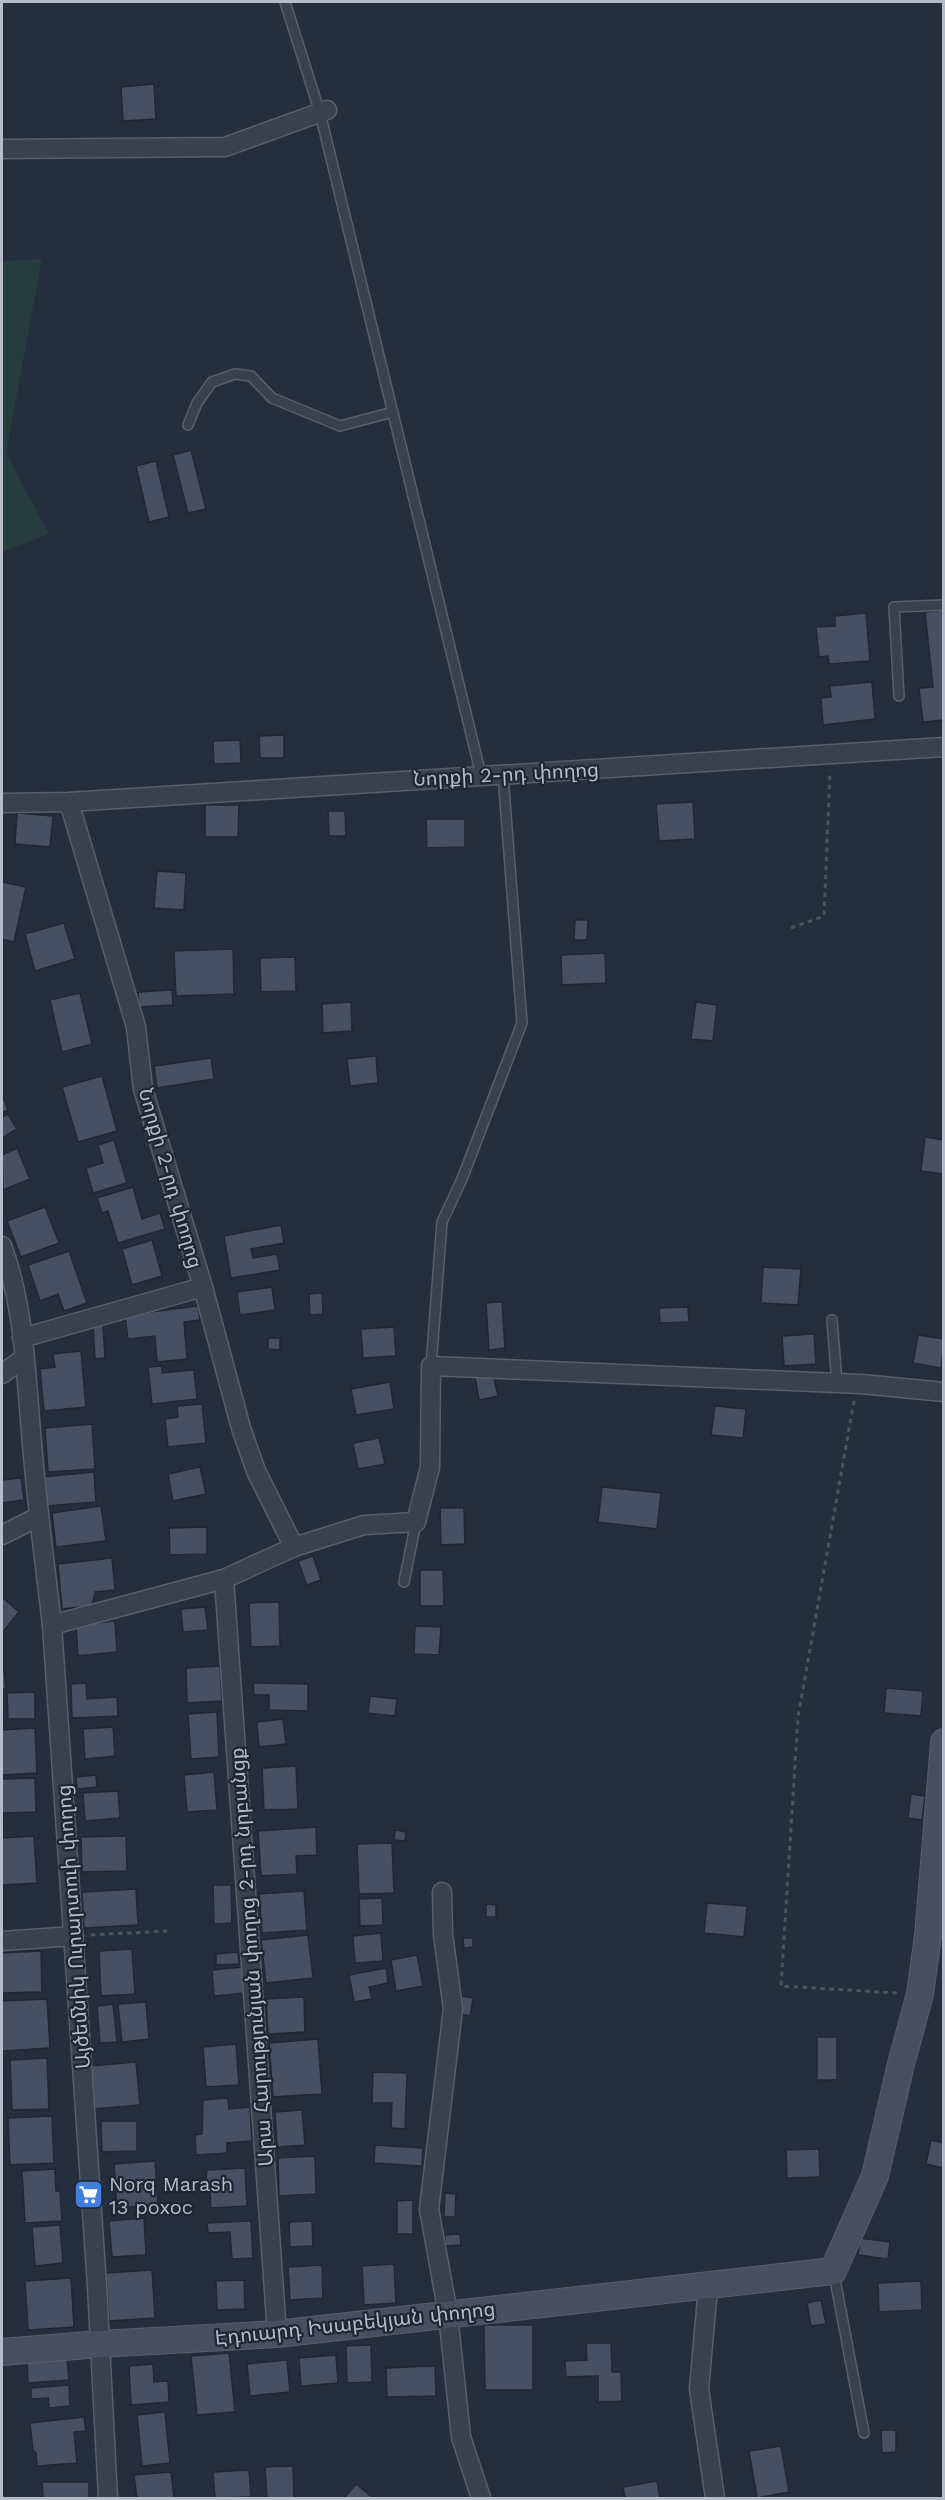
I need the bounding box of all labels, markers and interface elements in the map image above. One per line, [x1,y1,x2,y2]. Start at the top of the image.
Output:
street label: Նորքի 2-րդ փողոց [412,757,600,791]
street label: Նորքի 2-րդ փողոց [134,1085,208,1271]
street label: Արա Հարությունյան փողոց 2-րդ նրբանցք [224,1747,278,2167]
street label: Այծեմնիկ Ուրարտուի փողոց [51,1784,95,2070]
place label: Norq Marash 13 poxoc [109,2172,233,2219]
supermarket icon: Norq Marash 13 poxoc [72,2179,104,2211]
street label: Էդուարդ Իսաբեկյան փողոց [213,2296,497,2350]

